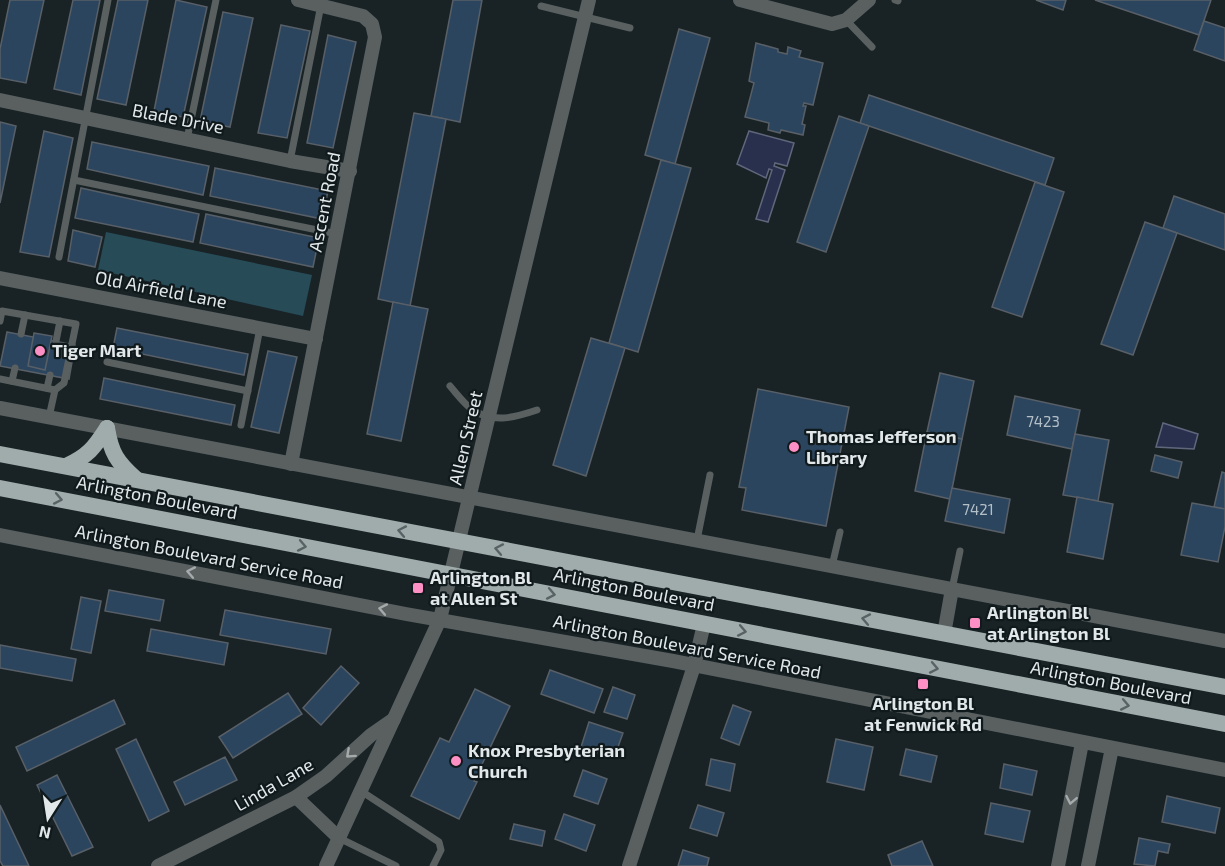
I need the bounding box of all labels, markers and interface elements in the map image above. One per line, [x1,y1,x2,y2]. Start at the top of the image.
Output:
street label: Blade Drive [130,98,226,138]
street label: Ascent Road [304,150,344,254]
street label: Old Airfield Lane [93,265,229,313]
place label: Tiger Mart [52,339,142,361]
marker: Tiger Mart [33,344,47,358]
street label: Allen Street [444,388,487,487]
house number: 7423 [1026,412,1060,430]
place label: Thomas Jefferson Library [806,425,957,468]
marker: Thomas Jefferson Library [787,440,801,454]
street label: Arlington Boulevard [75,471,240,523]
one-way arrow [52,492,62,505]
house number: 7421 [962,500,994,518]
street label: Arlington Boulevard Service Road [73,519,345,593]
one-way arrow [398,525,408,538]
one-way arrow [297,539,307,552]
one-way arrow [494,543,504,556]
street label: Arlington Boulevard [552,563,717,615]
one-way arrow [187,566,197,579]
place label: Arlington Bl at Allen St [430,566,532,609]
marker: Arlington Bl at Allen St [411,581,425,595]
one-way arrow [545,587,555,600]
place label: Arlington Bl at Arlington Bl [987,601,1110,644]
one-way arrow [378,603,388,616]
street label: Arlington Boulevard Service Road [551,609,823,683]
one-way arrow [861,613,871,626]
marker: Arlington Bl at Arlington Bl [968,616,982,630]
one-way arrow [737,624,747,637]
street label: Arlington Boulevard [1029,656,1194,708]
one-way arrow [928,661,938,674]
marker: Arlington Bl at Fenwick Rd [916,677,930,691]
place label: Arlington Bl at Fenwick Rd [864,692,982,735]
one-way arrow [1120,698,1130,711]
place label: Knox Presbyterian Church [468,739,625,782]
one-way arrow [347,747,358,758]
street label: Linda Lane [230,753,317,816]
marker: Knox Presbyterian Church [449,754,463,768]
north arrow [18,788,78,848]
one-way arrow [1065,795,1078,805]
text: N [37,823,52,844]

